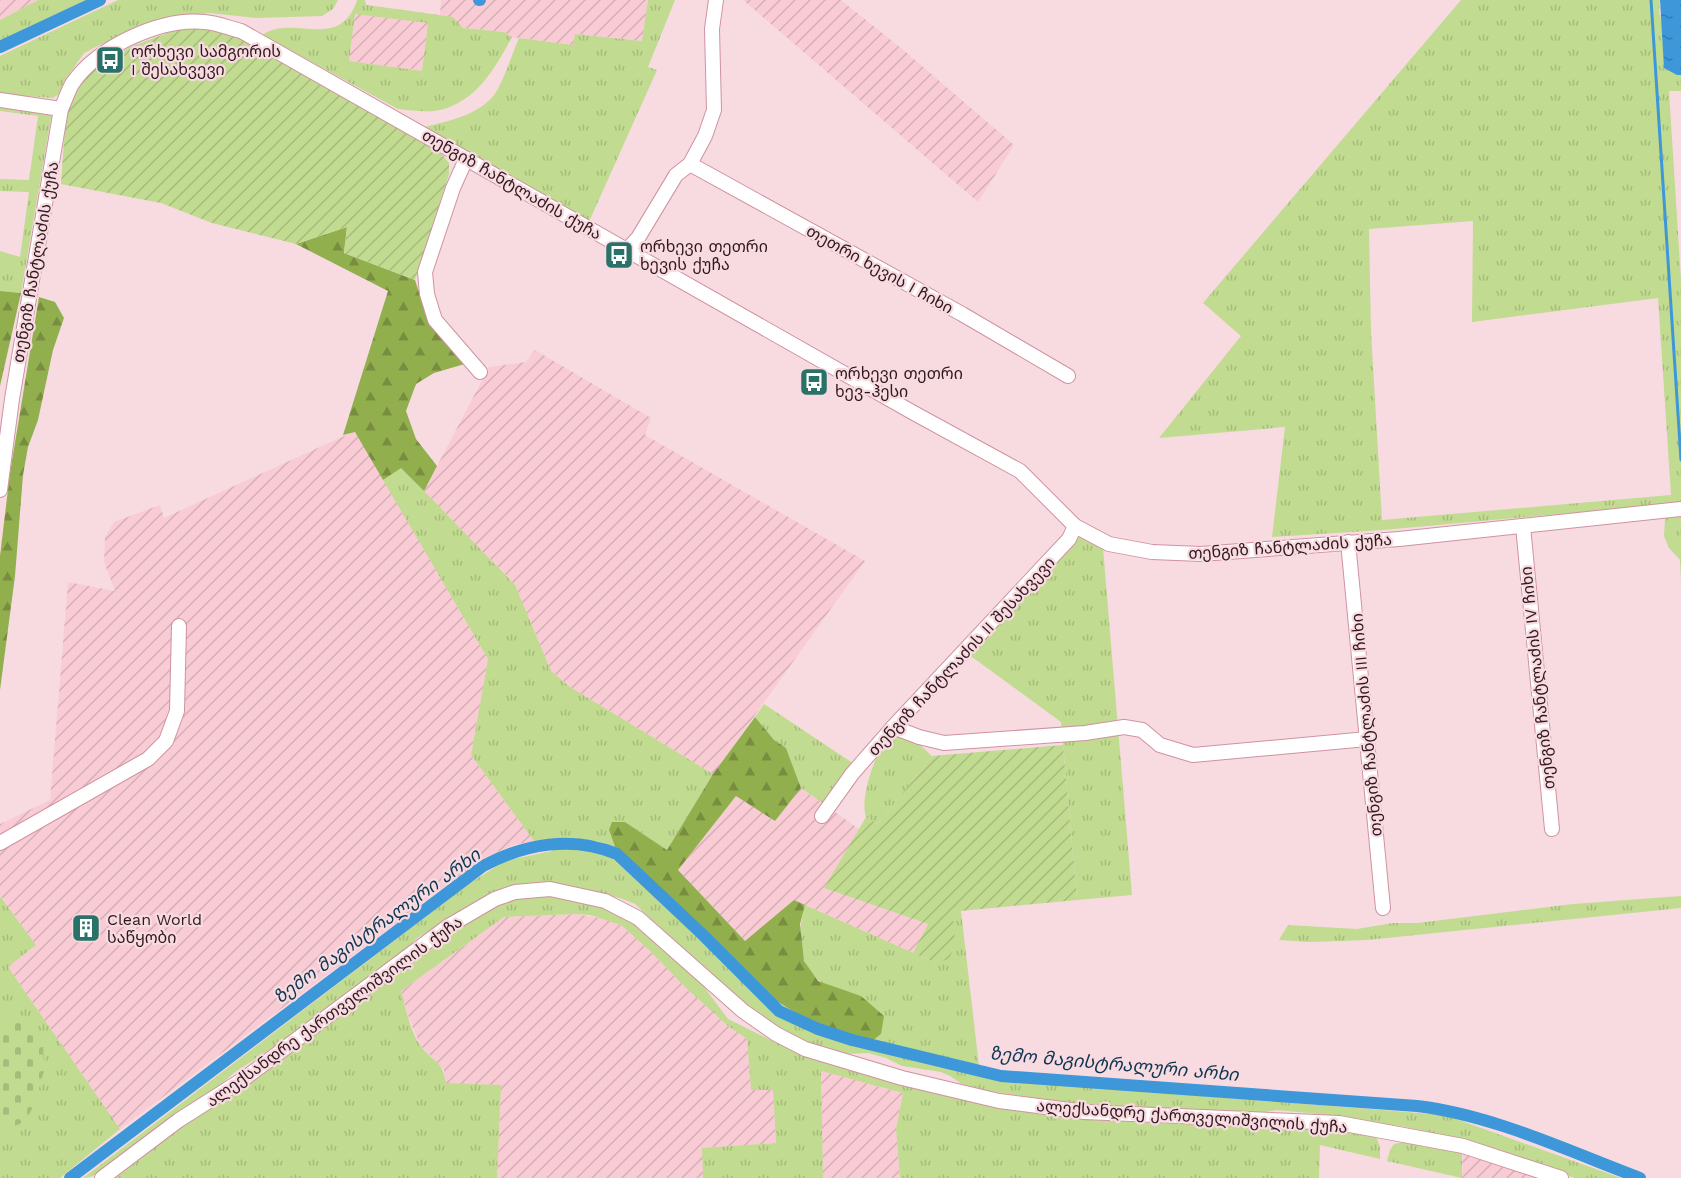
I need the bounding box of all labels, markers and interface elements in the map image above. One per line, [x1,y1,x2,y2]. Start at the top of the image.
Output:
place label: ორხევი სამგორის I შესახვევი [131,42,281,79]
bus stop icon: ორხევი სამგორის I შესახვევი [94,44,126,76]
street label: თენგიზ ჩანტლაძის ქუჩა [418,125,605,245]
street label: თენგიზ ჩანტლაძის ქუჩა [8,160,64,364]
street label: თეთრი ხევის I ჩიხი [803,221,957,318]
place label: ორხევი თეთრი ხევის ქუჩა [640,237,768,274]
bus stop icon: ორხევი თეთრი ხევის ქუჩა [603,239,635,271]
place label: ორხევი თეთრი ხევ-ჰესი [835,364,963,401]
bus stop icon: ორხევი თეთრი ხევ-ჰესი [798,366,830,398]
street label: თენგიზ ჩანტლაძის ქუჩა [1188,530,1393,564]
street label: თენგიზ ჩანტლაძის II შესახვევი [864,553,1059,760]
street label: თენგიზ ჩანტლაძის IV ჩიხი [1516,565,1560,790]
street label: თენგიზ ჩანტლაძის III ჩიხი [1347,613,1387,837]
water label: ზემო მაგისტრალური არხი [270,843,485,1008]
place label: Clean World საწყობი [107,910,202,947]
building icon: Clean World საწყობი [70,912,102,944]
street label: ალექსანდრე ქართველიშვილის ქუჩა [203,912,467,1112]
water label: ზემო მაგისტრალური არხი [989,1042,1240,1086]
street label: ალექსანდრე ქართველიშვილის ქუჩა [1036,1096,1348,1138]

